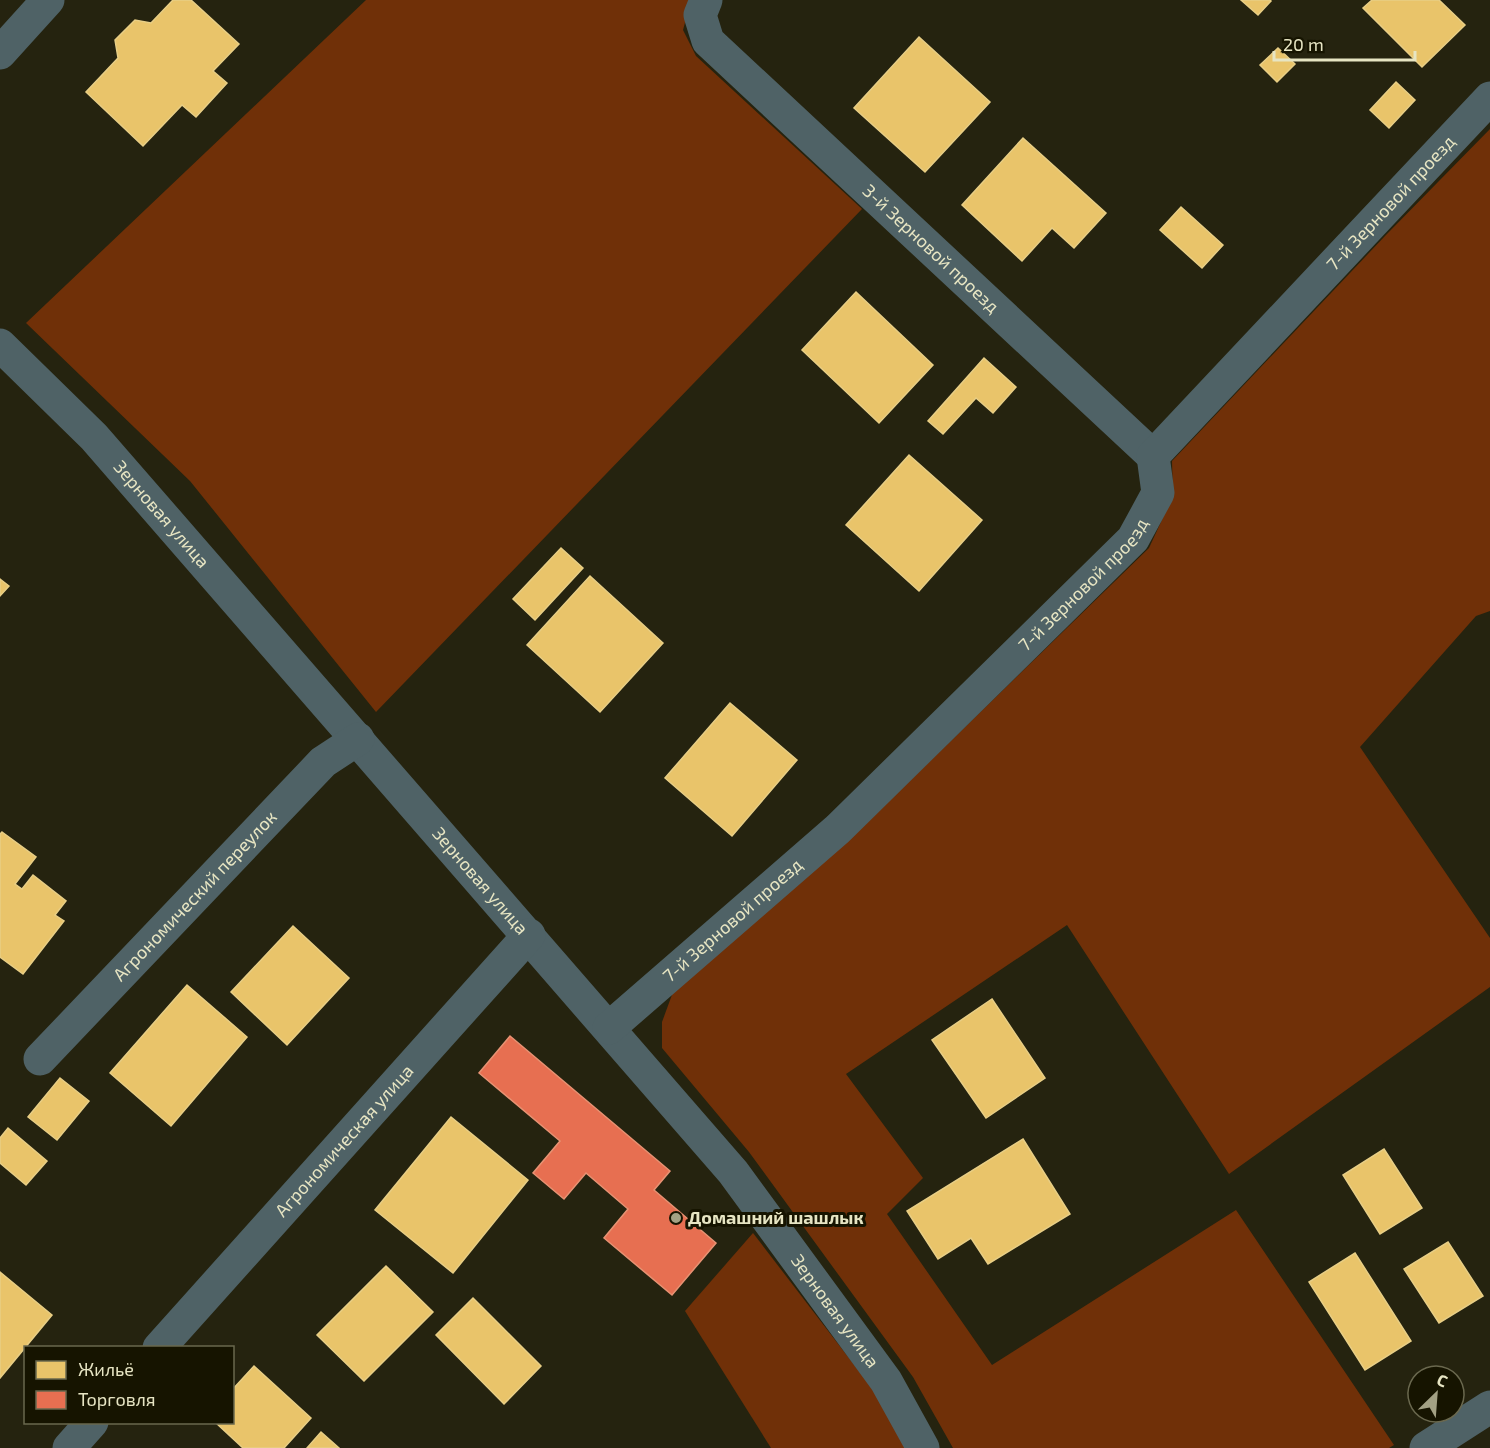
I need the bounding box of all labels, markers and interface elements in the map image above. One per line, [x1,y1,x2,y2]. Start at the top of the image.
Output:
scale bar [1274,24,1415,62]
text: 20 m [1283,33,1324,55]
street label: 7-й Зерновой проезд [1321,130,1459,275]
street label: 3-й Зерновой проезд [859,179,1004,317]
street label: Зерновая улица [109,456,215,572]
street label: 7-й Зерновой проезд [1013,514,1152,655]
street label: Агрономический переулок [108,805,281,985]
street label: Зерновая улица [428,822,533,939]
street label: 7-й Зерновой проезд [658,853,806,986]
street label: Агрономическая улица [270,1060,418,1221]
place label: Домашний шашлык [688,1206,864,1228]
marker: Домашний шашлык [669,1211,683,1225]
street label: Зерновая улица [787,1250,884,1372]
legend [24,1346,234,1424]
text: Жильё [78,1358,134,1380]
north arrow [1406,1364,1466,1424]
text: С [1434,1369,1451,1391]
text: Торговля [78,1388,156,1410]

